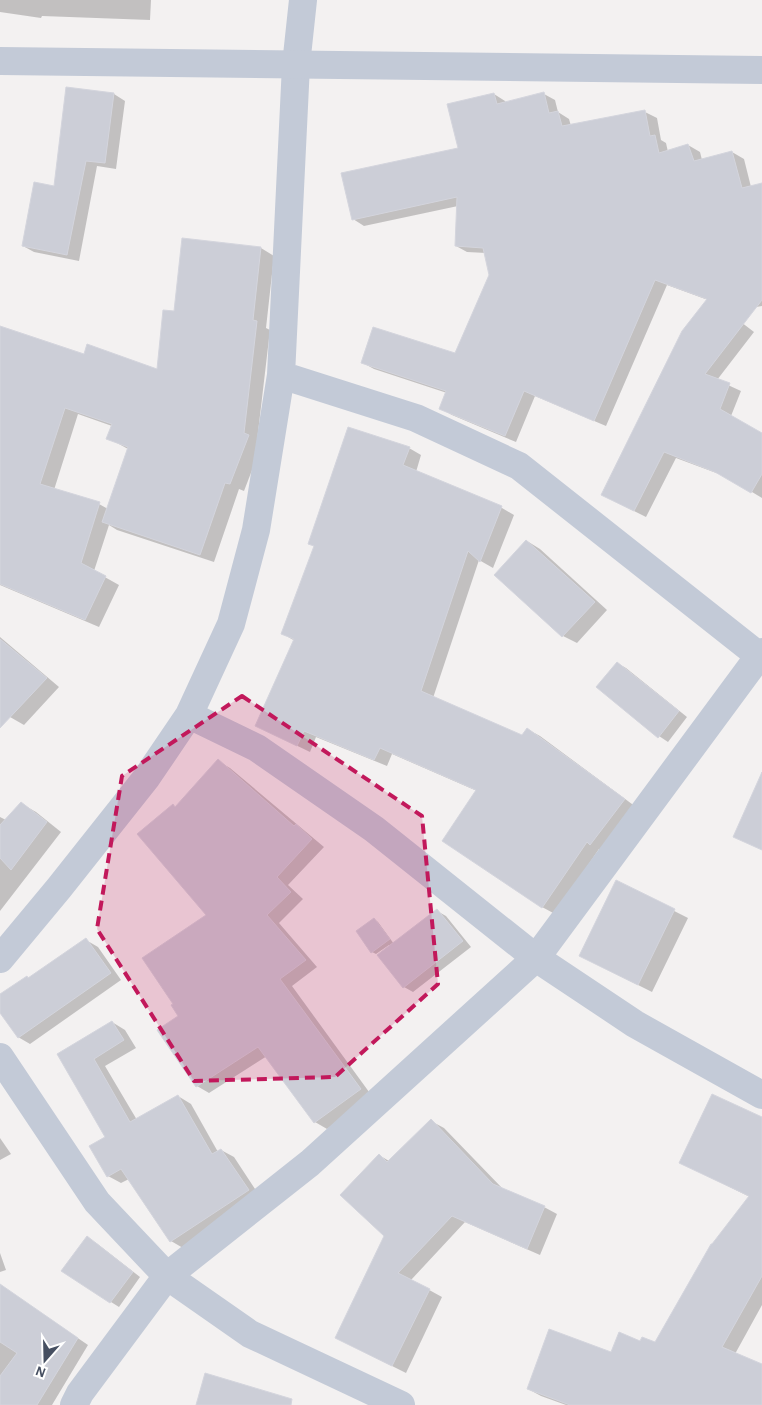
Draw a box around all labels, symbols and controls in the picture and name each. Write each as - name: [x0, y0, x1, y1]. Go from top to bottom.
- north arrow: [20, 1335, 70, 1385]
- text: N: [34, 1363, 48, 1380]

